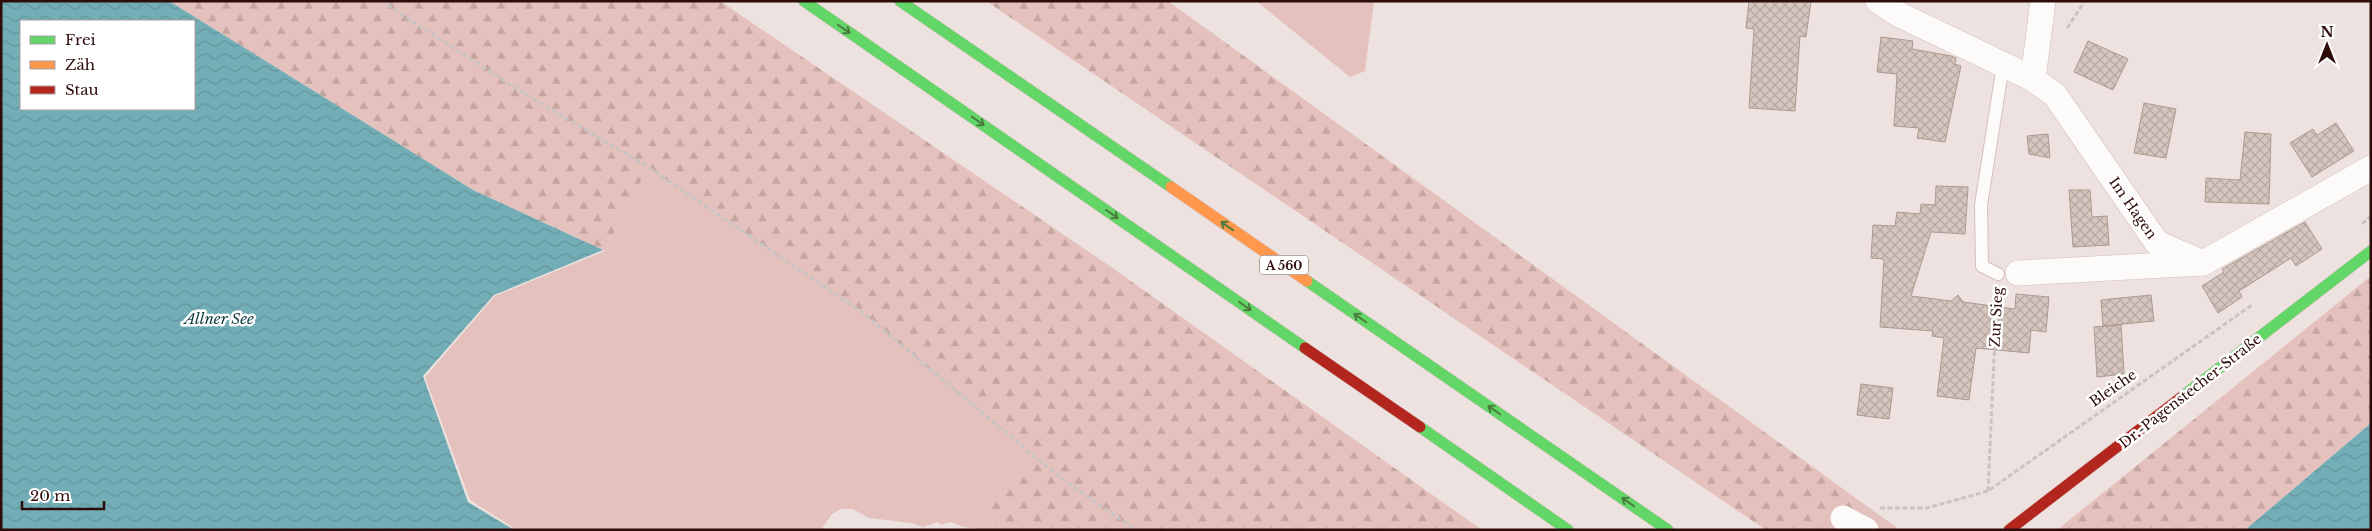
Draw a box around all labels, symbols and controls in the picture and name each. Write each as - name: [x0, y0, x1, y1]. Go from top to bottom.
- legend: [20, 20, 195, 110]
- north arrow: [2302, 20, 2352, 70]
- text: N: [2320, 23, 2334, 41]
- one-way arrow: [837, 24, 851, 34]
- text: Frei: [65, 30, 96, 49]
- text: Zäh: [65, 55, 95, 74]
- text: Stau: [65, 80, 99, 99]
- one-way arrow: [971, 116, 985, 126]
- street label: Im Hagen: [2105, 174, 2161, 243]
- one-way arrow: [1105, 209, 1119, 219]
- one-way arrow: [1220, 221, 1234, 231]
- road number: A 560: [1260, 256, 1308, 274]
- street label: Zur Sieg: [1985, 286, 2007, 348]
- one-way arrow: [1238, 301, 1252, 311]
- water label: Allner See: [182, 309, 254, 328]
- one-way arrow: [1354, 313, 1368, 323]
- street label: Dr.-Pagenstecher-Straße: [2115, 330, 2265, 452]
- street label: Bleiche: [2086, 365, 2140, 411]
- one-way arrow: [1487, 405, 1501, 415]
- scale bar: [22, 478, 105, 510]
- text: 20 m: [30, 486, 70, 505]
- one-way arrow: [1621, 497, 1635, 507]

